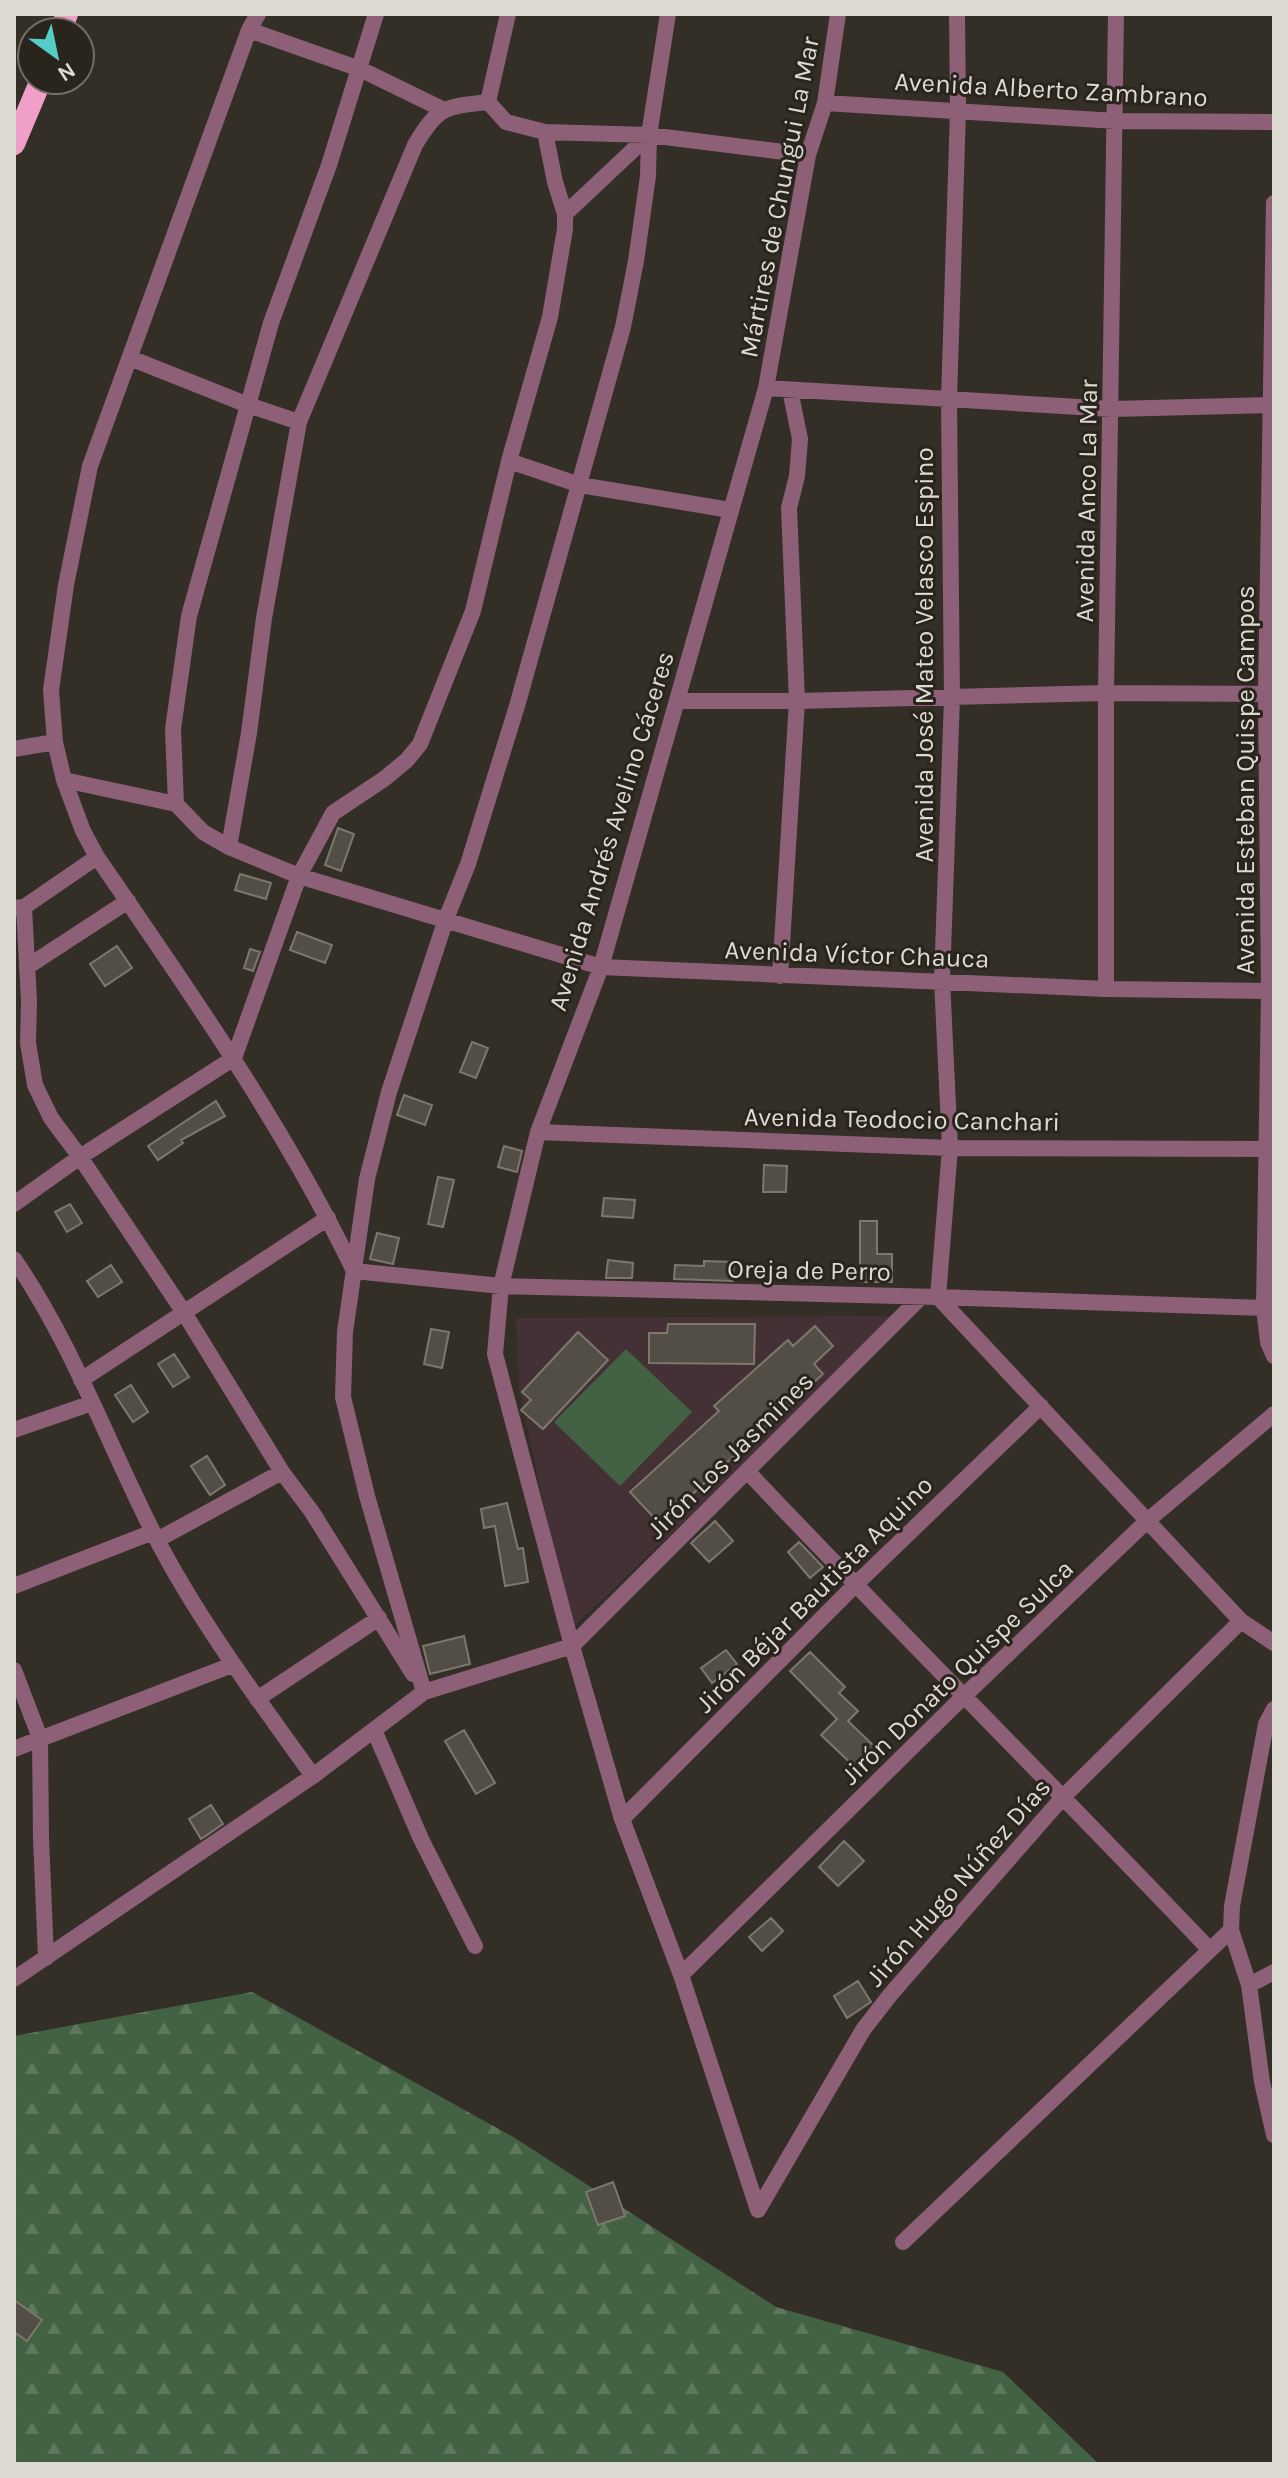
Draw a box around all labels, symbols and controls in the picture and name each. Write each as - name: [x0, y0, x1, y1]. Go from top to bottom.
- north arrow: [16, 16, 96, 96]
- street label: Mártires de Chungui La Mar: [733, 33, 826, 360]
- text: N: [53, 57, 80, 87]
- street label: Avenida Alberto Zambrano: [894, 66, 1208, 113]
- street label: Avenida Anco La Mar: [1069, 379, 1104, 623]
- street label: Avenida José Mateo Velasco Espino: [909, 447, 940, 863]
- street label: Avenida Esteban Quispe Campos: [1230, 585, 1261, 975]
- street label: Avenida Andrés Avelino Cáceres: [542, 648, 681, 1015]
- street label: Avenida Víctor Chauca: [724, 934, 990, 975]
- street label: Avenida Teodocio Canchari: [744, 1101, 1060, 1138]
- street label: Oreja de Perro: [727, 1254, 891, 1287]
- street label: Jirón Los Jasmines: [640, 1365, 820, 1545]
- street label: Jirón Béjar Bautista Aquino: [689, 1469, 939, 1719]
- street label: Jirón Donato Quispe Sulca: [835, 1553, 1080, 1791]
- street label: Jirón Hugo Núñez Días: [859, 1772, 1057, 1993]

